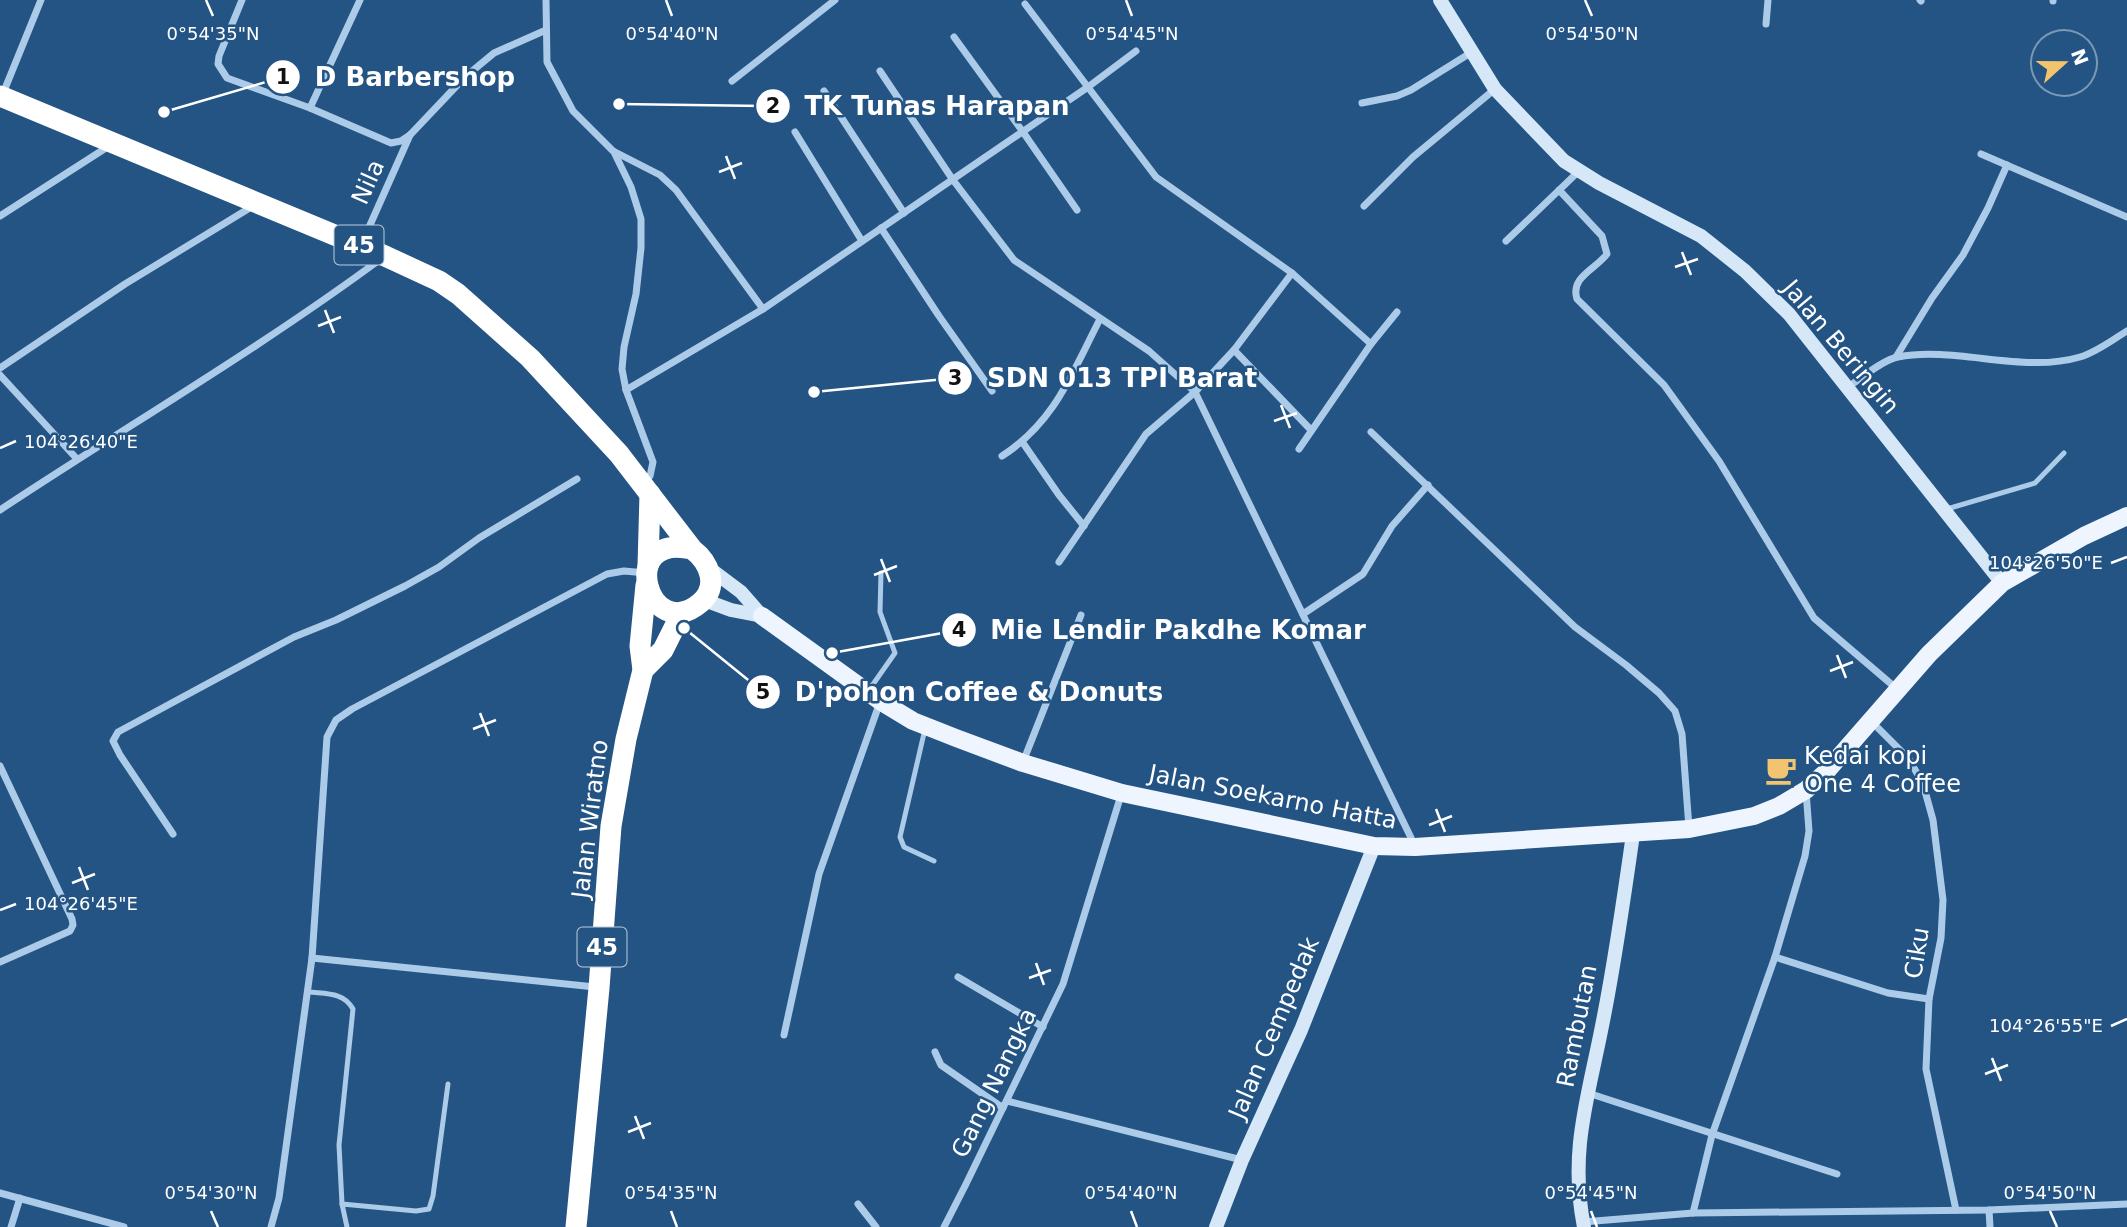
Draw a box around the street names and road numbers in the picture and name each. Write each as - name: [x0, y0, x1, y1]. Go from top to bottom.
- street label: Nila: [346, 155, 390, 209]
- road number: 45: [334, 226, 384, 264]
- street label: Jalan Beringin: [1776, 273, 1905, 420]
- street label: Jalan Wiratno: [566, 738, 614, 902]
- street label: Jalan Soekarno Hatta: [1145, 759, 1399, 835]
- street label: Ciku: [1899, 925, 1935, 981]
- road number: 45: [578, 928, 626, 966]
- street label: Jalan Cempedak: [1222, 933, 1325, 1125]
- street label: Rambutan: [1551, 962, 1603, 1090]
- street label: Gang Nangka: [946, 1004, 1042, 1162]

